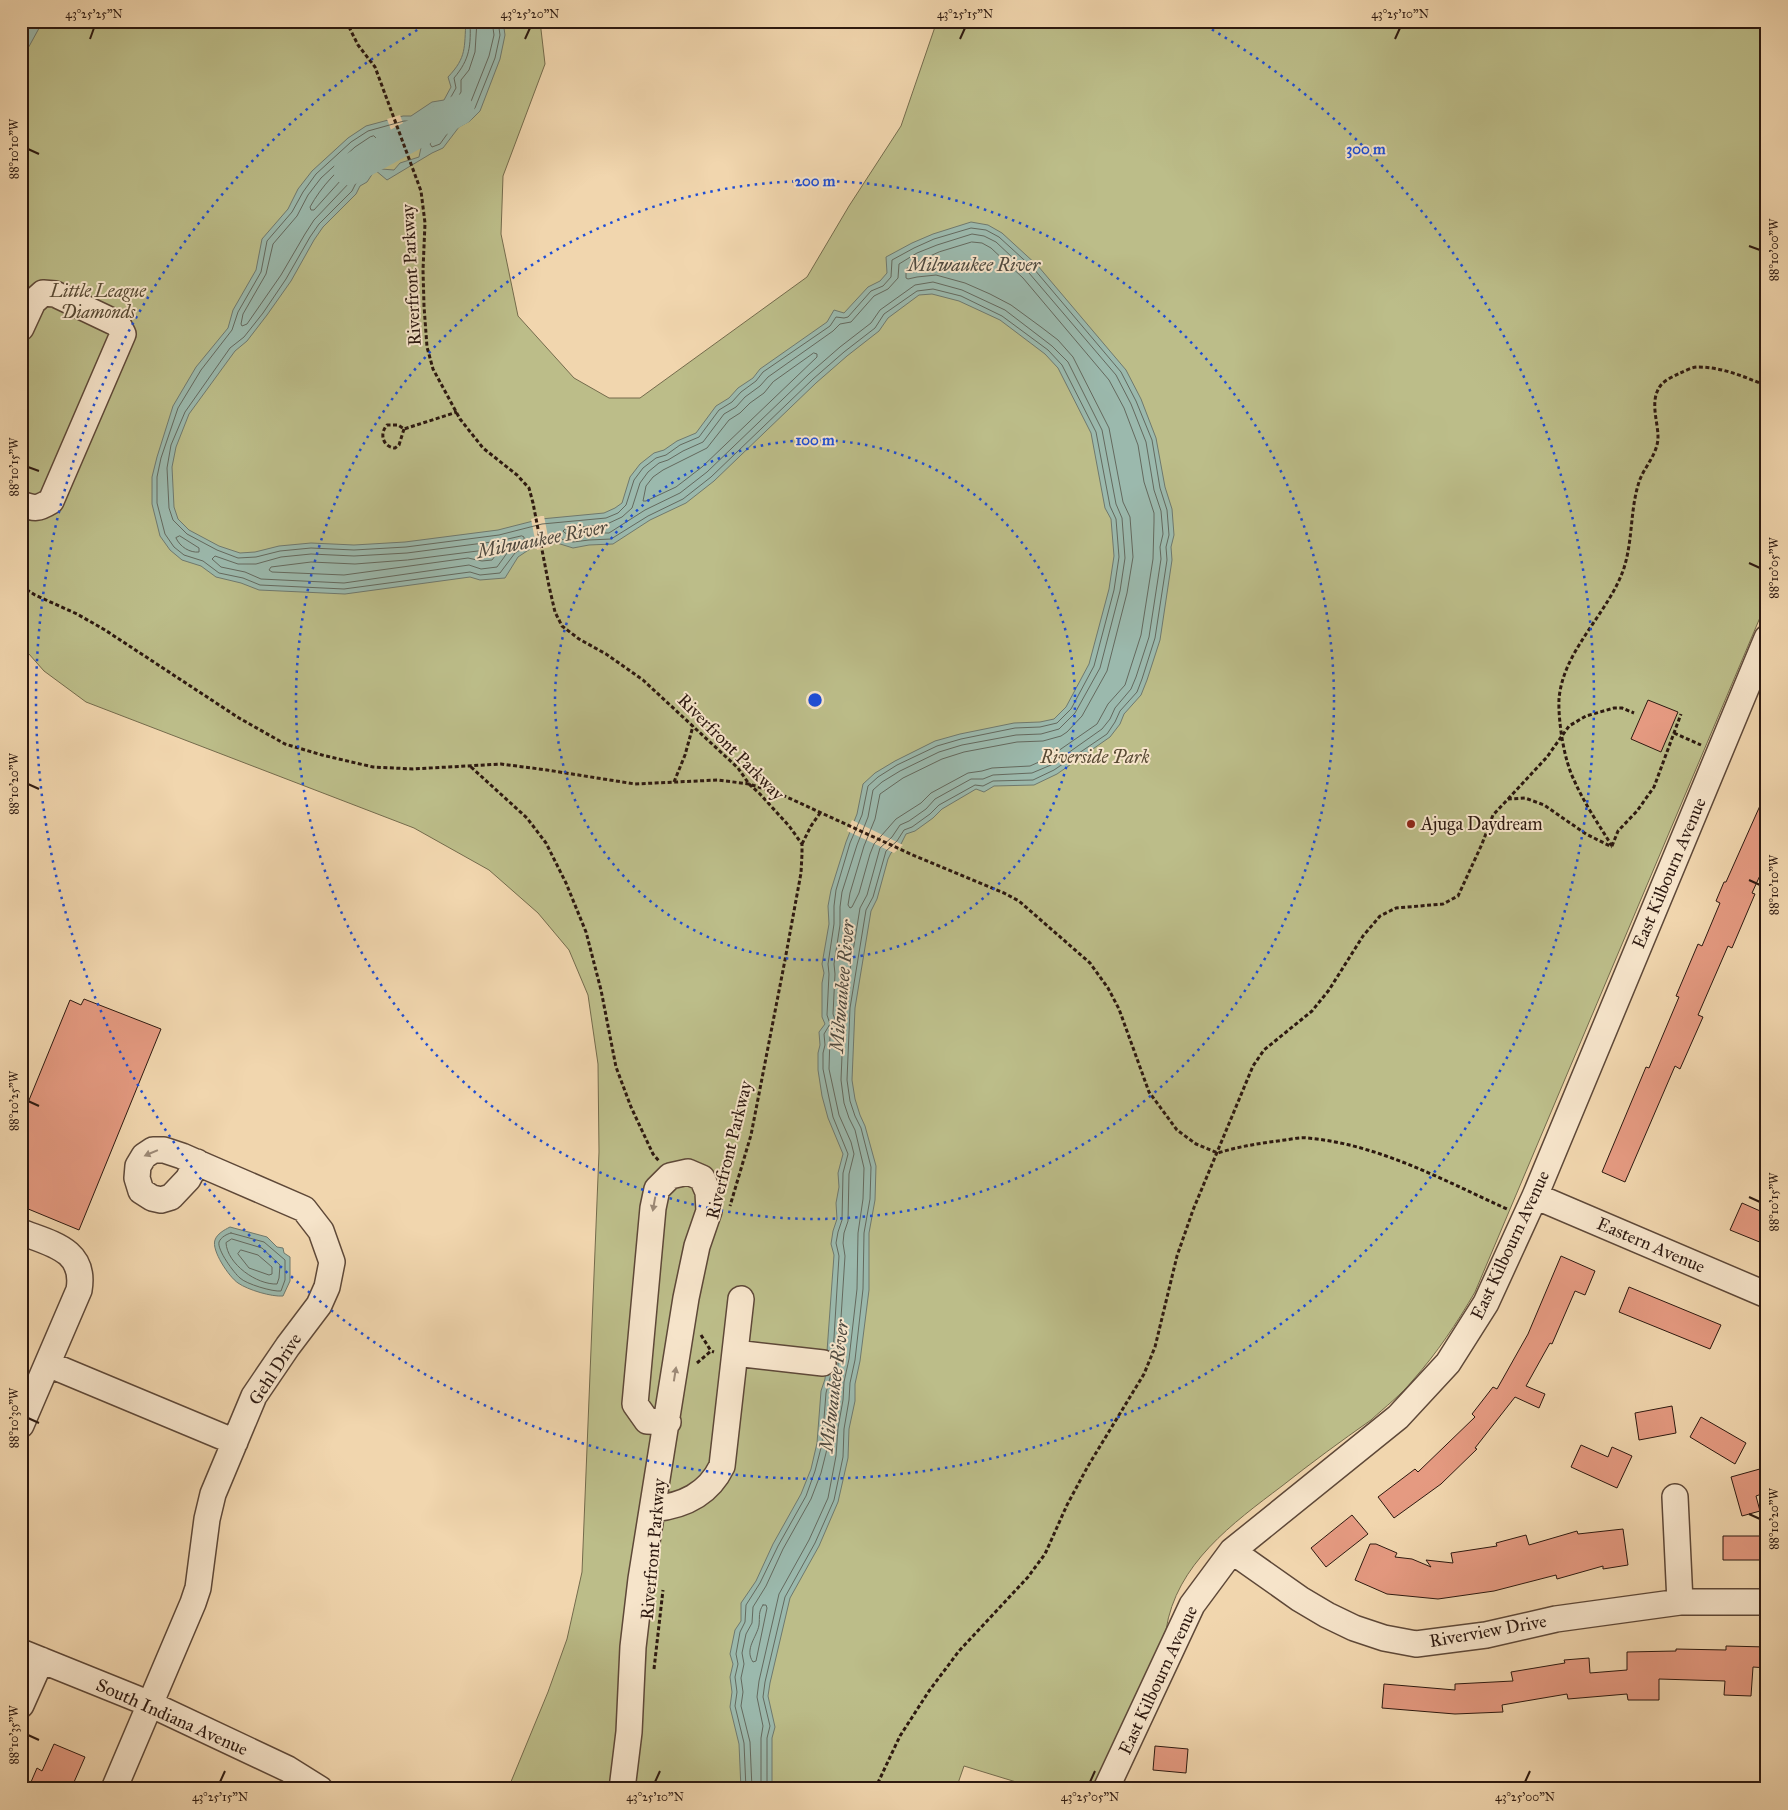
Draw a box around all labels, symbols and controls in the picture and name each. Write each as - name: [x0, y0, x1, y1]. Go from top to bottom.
- text: 43°25'25"N: [65, 7, 123, 21]
- text: 43°25'20"N: [501, 7, 559, 21]
- text: 43°25'15"N: [937, 7, 993, 21]
- text: 43°25'10"N: [1371, 7, 1429, 21]
- text: 88°10'10"W: [7, 118, 21, 179]
- text: 300 m: [1346, 140, 1386, 159]
- text: 200 m: [795, 172, 836, 190]
- street label: Riverfront Parkway: [396, 203, 426, 346]
- text: 88°10'00"W: [1767, 218, 1781, 281]
- water label: Milwaukee River: [906, 253, 1041, 276]
- park label: Little League Diamonds: [49, 280, 147, 323]
- text: 100 m: [795, 431, 835, 449]
- text: 88°10'15"W: [7, 437, 21, 496]
- water label: Milwaukee River: [473, 515, 610, 563]
- text: 88°10'05"W: [1767, 537, 1781, 599]
- street label: Riverfront Parkway: [673, 689, 789, 805]
- centre of rings: [806, 691, 824, 709]
- park label: Riverside Park: [1040, 746, 1149, 768]
- text: 88°10'20"W: [7, 753, 21, 815]
- street label: East Kilbourn Avenue: [1627, 794, 1711, 952]
- place label: Ajuga Daydream: [1420, 813, 1543, 836]
- marker: Ajuga Daydream: [1405, 818, 1417, 830]
- text: 88°10'10"W: [1767, 854, 1781, 915]
- water label: Milwaukee River: [825, 918, 859, 1055]
- text: 88°10'25"W: [7, 1070, 21, 1131]
- street label: Riverfront Parkway: [701, 1078, 757, 1222]
- one-way arrow: [144, 1150, 158, 1158]
- street label: East Kilbourn Avenue: [1466, 1167, 1554, 1323]
- text: 88°10'15"W: [1767, 1172, 1781, 1231]
- one-way arrow: [650, 1196, 658, 1212]
- street label: Eastern Avenue: [1594, 1212, 1708, 1278]
- water label: Milwaukee River: [814, 1318, 854, 1455]
- street label: Gehl Drive: [244, 1329, 306, 1409]
- one-way arrow: [672, 1366, 680, 1382]
- text: 88°10'30"W: [7, 1387, 21, 1448]
- street label: Riverfront Parkway: [636, 1477, 670, 1621]
- text: 88°10'20"W: [1767, 1488, 1781, 1550]
- street label: East Kilbourn Avenue: [1114, 1602, 1202, 1758]
- street label: Riverview Drive: [1428, 1610, 1548, 1652]
- street label: South Indiana Avenue: [93, 1674, 251, 1760]
- text: 88°10'35"W: [7, 1705, 21, 1765]
- text: 43°25'15"N: [192, 1790, 248, 1804]
- text: 43°25'10"N: [626, 1790, 684, 1804]
- text: 43°25'05"N: [1061, 1790, 1119, 1804]
- text: 43°25'00"N: [1495, 1790, 1555, 1804]

